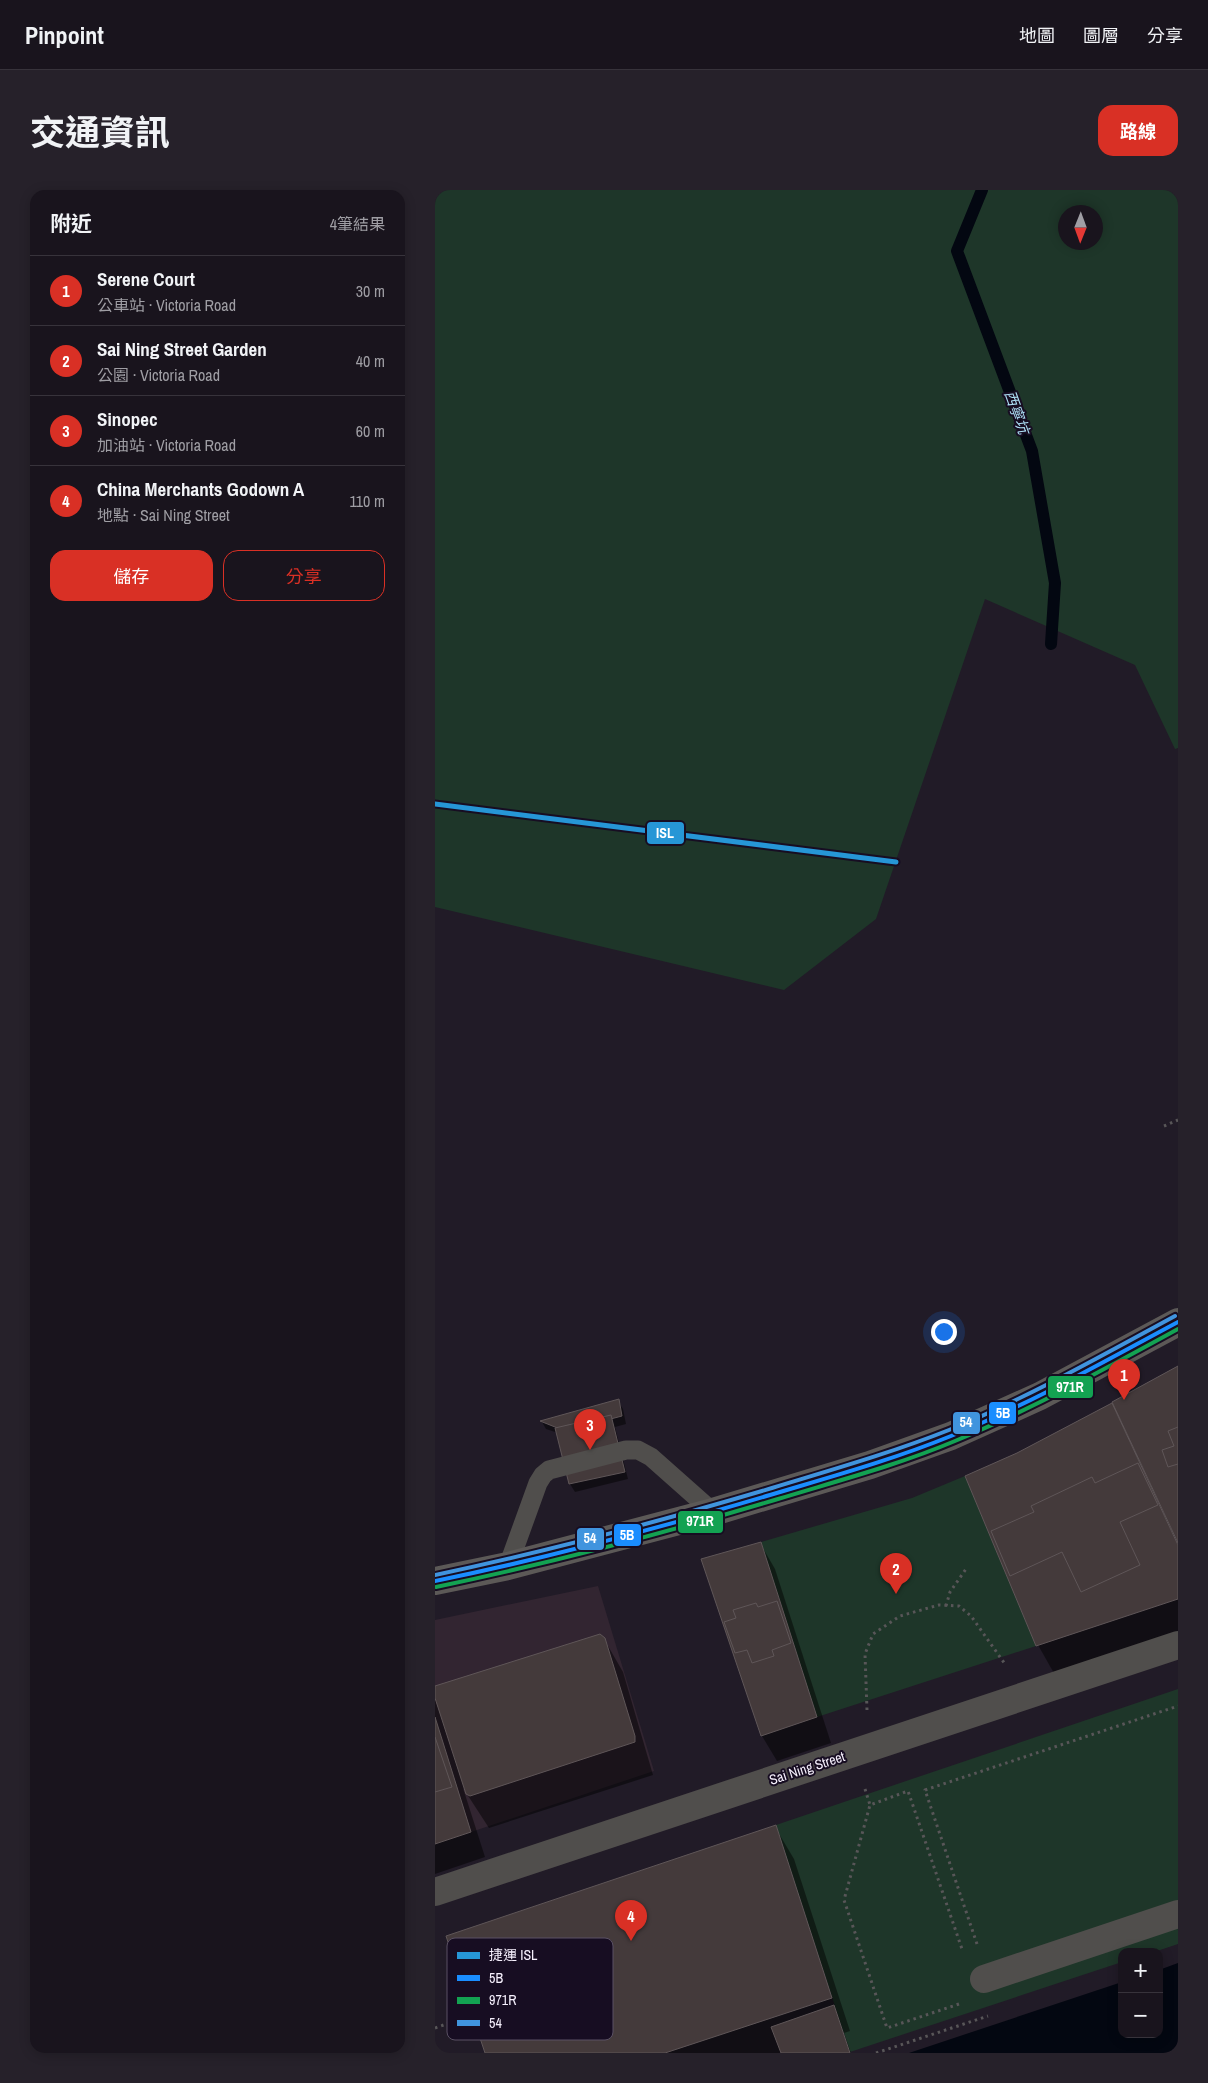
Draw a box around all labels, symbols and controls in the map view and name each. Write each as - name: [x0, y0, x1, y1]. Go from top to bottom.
- text: Pinpoint: [25, 19, 104, 51]
- text: 地圖: [1019, 23, 1055, 48]
- text: 圖層: [1083, 23, 1119, 48]
- text: 分享: [1147, 23, 1183, 48]
- button: 路線: [1098, 105, 1178, 156]
- text: 交通資訊: [30, 109, 170, 156]
- north arrow: [1058, 205, 1103, 250]
- text: 附近: [50, 209, 92, 238]
- text: 4筆結果: [330, 213, 385, 235]
- text: Serene Court: [97, 266, 195, 292]
- text: 1: [62, 280, 70, 302]
- text: 30 m: [356, 280, 385, 302]
- text: 公車站 · Victoria Road: [97, 294, 236, 316]
- text: Sai Ning Street Garden: [97, 336, 267, 362]
- text: 2: [62, 350, 70, 372]
- text: 40 m: [356, 350, 385, 372]
- text: 公園 · Victoria Road: [97, 364, 220, 386]
- water label: 西寧坑: [999, 387, 1035, 439]
- text: Sinopec: [97, 406, 158, 432]
- text: 3: [62, 420, 70, 442]
- text: 60 m: [356, 420, 385, 442]
- text: 加油站 · Victoria Road: [97, 434, 236, 456]
- text: China Merchants Godown A: [97, 476, 304, 502]
- text: 4: [62, 490, 70, 512]
- text: 110 m: [349, 490, 385, 512]
- text: 地點 · Sai Ning Street: [97, 504, 230, 526]
- button: 儲存: [50, 550, 213, 601]
- button: 分享: [223, 550, 385, 601]
- line badge: ISL: [646, 821, 685, 845]
- text: ISL: [656, 824, 674, 842]
- your location: [931, 1319, 957, 1345]
- pin: 1: [1108, 1359, 1140, 1400]
- line badge: 971R: [1047, 1375, 1094, 1399]
- text: 971R: [1056, 1378, 1084, 1396]
- line badge: 5B: [988, 1401, 1017, 1425]
- text: 5B: [996, 1404, 1010, 1422]
- pin: 3: [574, 1409, 606, 1450]
- line badge: 54: [952, 1411, 981, 1435]
- text: 54: [960, 1413, 973, 1431]
- line badge: 971R: [677, 1510, 724, 1534]
- text: 971R: [686, 1512, 714, 1530]
- line badge: 5B: [613, 1523, 642, 1547]
- text: 5B: [620, 1526, 634, 1544]
- line badge: 54: [576, 1527, 605, 1551]
- text: 54: [584, 1529, 597, 1547]
- pin: 2: [880, 1553, 912, 1594]
- street label: Sai Ning Street: [767, 1747, 847, 1789]
- pin: 4: [615, 1900, 647, 1941]
- legend: [447, 1938, 613, 2040]
- text: 捷運 ISL: [489, 1946, 538, 1964]
- map controls: [1118, 1948, 1163, 2038]
- button: +: [1118, 1948, 1163, 1993]
- text: 5B: [489, 1969, 503, 1987]
- text: 971R: [489, 1991, 516, 2009]
- button: −: [1118, 1993, 1163, 2038]
- text: 54: [489, 2014, 502, 2032]

